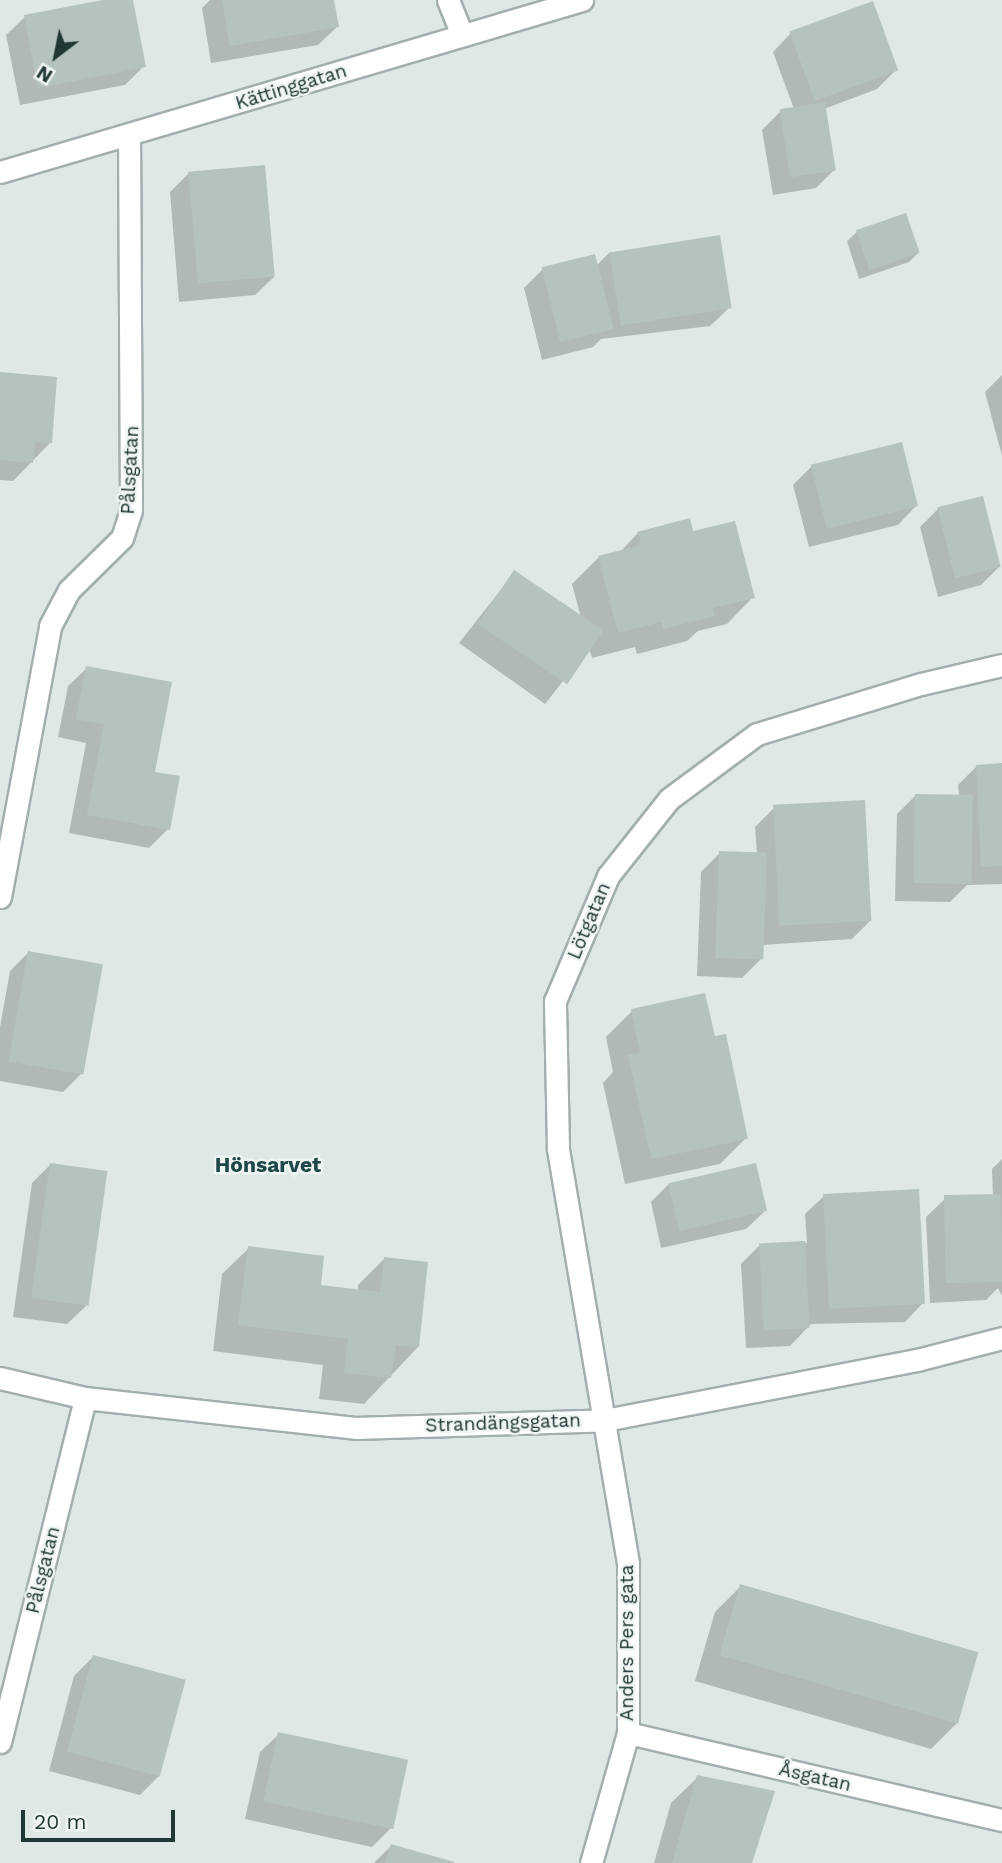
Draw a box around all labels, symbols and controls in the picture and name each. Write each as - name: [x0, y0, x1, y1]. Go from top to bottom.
- north arrow: [21, 21, 91, 91]
- street label: Kättinggatan: [233, 59, 349, 115]
- text: N: [33, 61, 57, 88]
- street label: Pålsgatan: [116, 425, 144, 515]
- street label: Lötgatan: [563, 879, 615, 963]
- district label: Hönsarvet: [215, 1152, 321, 1178]
- street label: Strandängsgatan: [425, 1409, 581, 1437]
- street label: Pålsgatan: [21, 1524, 65, 1616]
- street label: Anders Pers gata: [616, 1565, 638, 1721]
- street label: Åsgatan: [777, 1758, 853, 1796]
- scale bar: [24, 1797, 178, 1841]
- text: 20 m: [34, 1809, 86, 1834]

